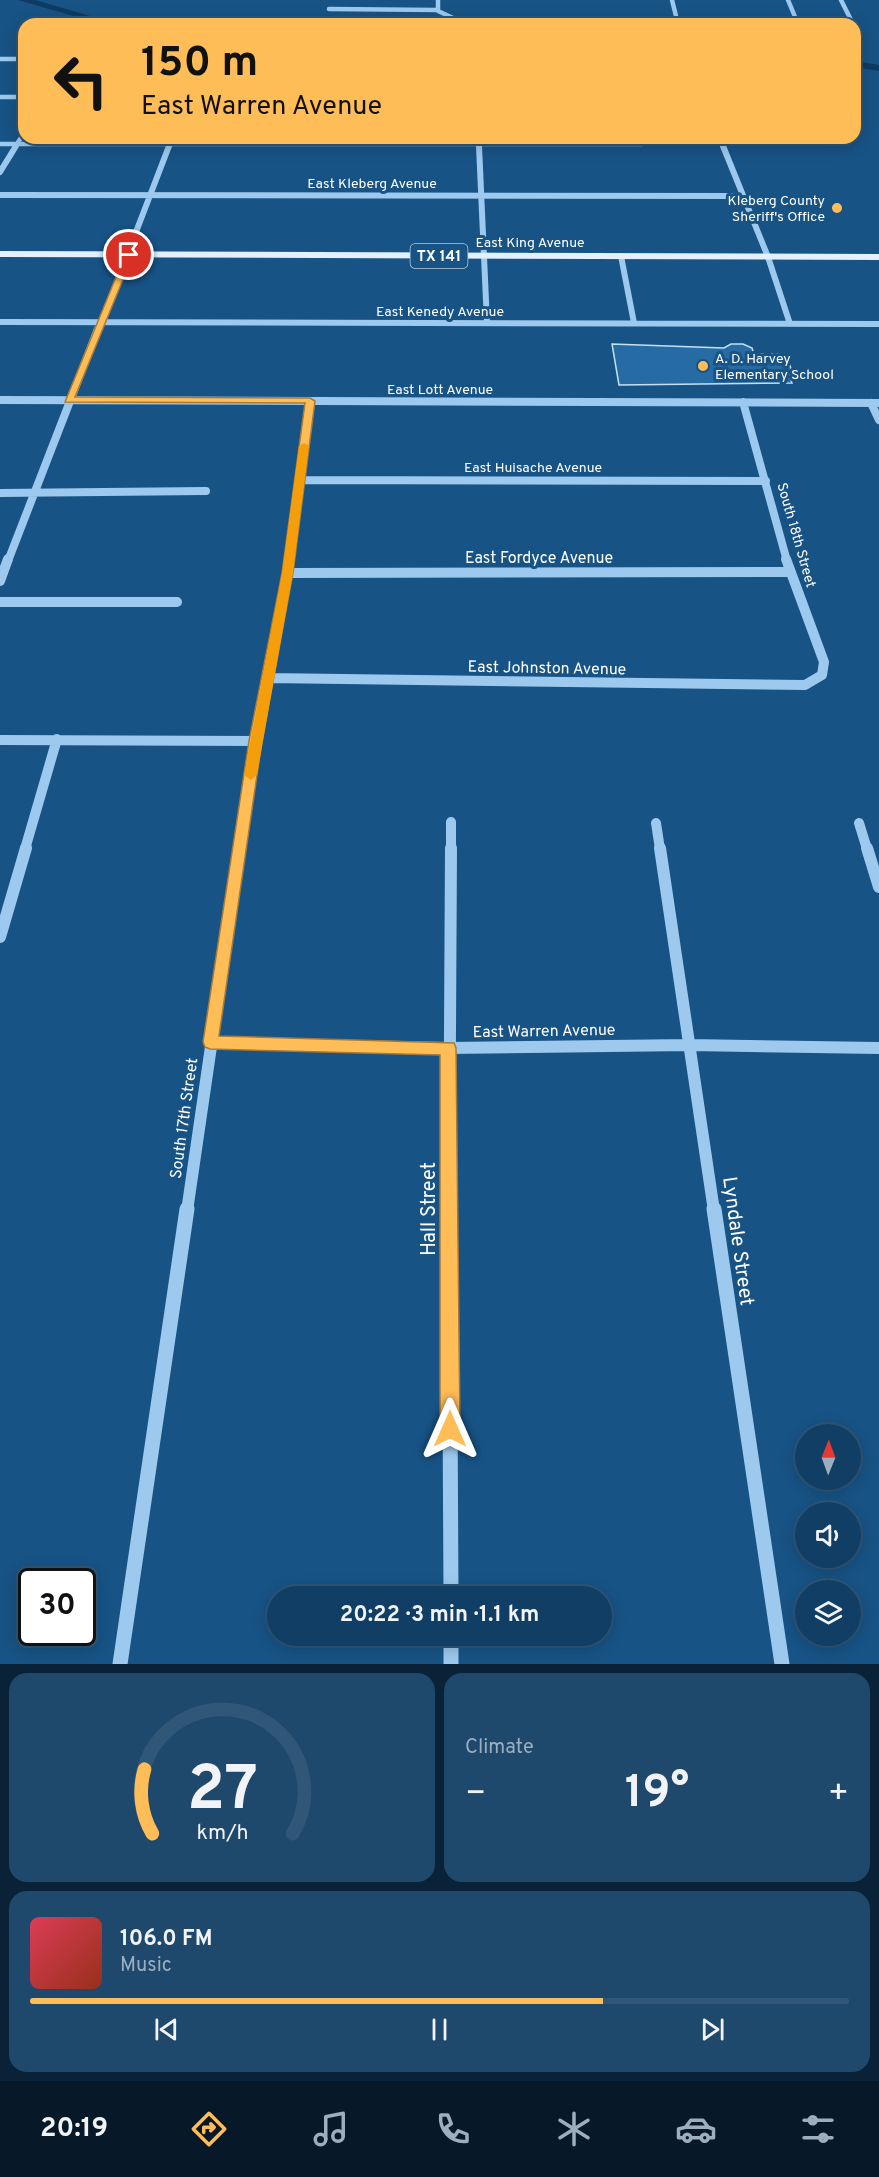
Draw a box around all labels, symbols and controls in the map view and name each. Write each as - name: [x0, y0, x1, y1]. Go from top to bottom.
- text: 150 m: [141, 38, 258, 91]
- icon: left: [42, 42, 120, 120]
- text: East Warren Avenue: [141, 90, 382, 124]
- street label: East Kleberg Avenue: [307, 176, 437, 193]
- place label: Kleberg County Sheriff's Office: [727, 193, 825, 226]
- marker: Kleberg County Sheriff's Office: [830, 201, 844, 215]
- pin: [103, 229, 154, 280]
- street label: East King Avenue: [476, 235, 585, 252]
- icon: arrive: [112, 238, 145, 271]
- road number: TX 141: [410, 244, 468, 268]
- street label: East Kenedy Avenue: [376, 304, 504, 321]
- place label: A. D. Harvey Elementary School: [715, 351, 834, 384]
- marker: A. D. Harvey Elementary School: [696, 359, 710, 373]
- street label: East Lott Avenue: [387, 382, 493, 399]
- street label: East Huisache Avenue: [464, 460, 602, 477]
- street label: South 18th Street: [772, 481, 819, 590]
- street label: East Fordyce Avenue: [465, 549, 613, 569]
- street label: East Johnston Avenue: [467, 658, 626, 680]
- street label: East Warren Avenue: [472, 1021, 616, 1043]
- street label: South 17th Street: [167, 1056, 203, 1180]
- street label: Hall Street: [417, 1162, 443, 1256]
- street label: Lyndale Street: [715, 1175, 759, 1308]
- position arrow: [418, 1397, 482, 1461]
- north arrow: [795, 1424, 861, 1490]
- map controls: [795, 1424, 861, 1646]
- button: sound: [795, 1502, 861, 1568]
- speed limit sign: 30: [18, 1568, 96, 1646]
- button: layers: [795, 1580, 861, 1646]
- text: 20:22 · 3 min · 1.1 km: [340, 1602, 539, 1629]
- text: Climate: [465, 1735, 534, 1761]
- text: 27: [186, 1753, 258, 1832]
- text: 19°: [625, 1766, 689, 1823]
- text: −: [465, 1774, 486, 1816]
- text: +: [828, 1774, 849, 1816]
- text: km/h: [196, 1821, 248, 1848]
- text: 106.0 FM: [120, 1926, 213, 1953]
- text: Music: [120, 1953, 172, 1979]
- icon: previous: [150, 2013, 183, 2046]
- icon: pause: [423, 2013, 456, 2046]
- icon: next: [696, 2013, 729, 2046]
- icon: directions: [188, 2108, 230, 2150]
- icon: music: [310, 2108, 352, 2150]
- icon: phone: [432, 2108, 474, 2150]
- icon: climate: [553, 2108, 595, 2150]
- icon: car: [675, 2108, 717, 2150]
- icon: filters: [797, 2108, 839, 2150]
- text: 20:19: [40, 2112, 108, 2146]

